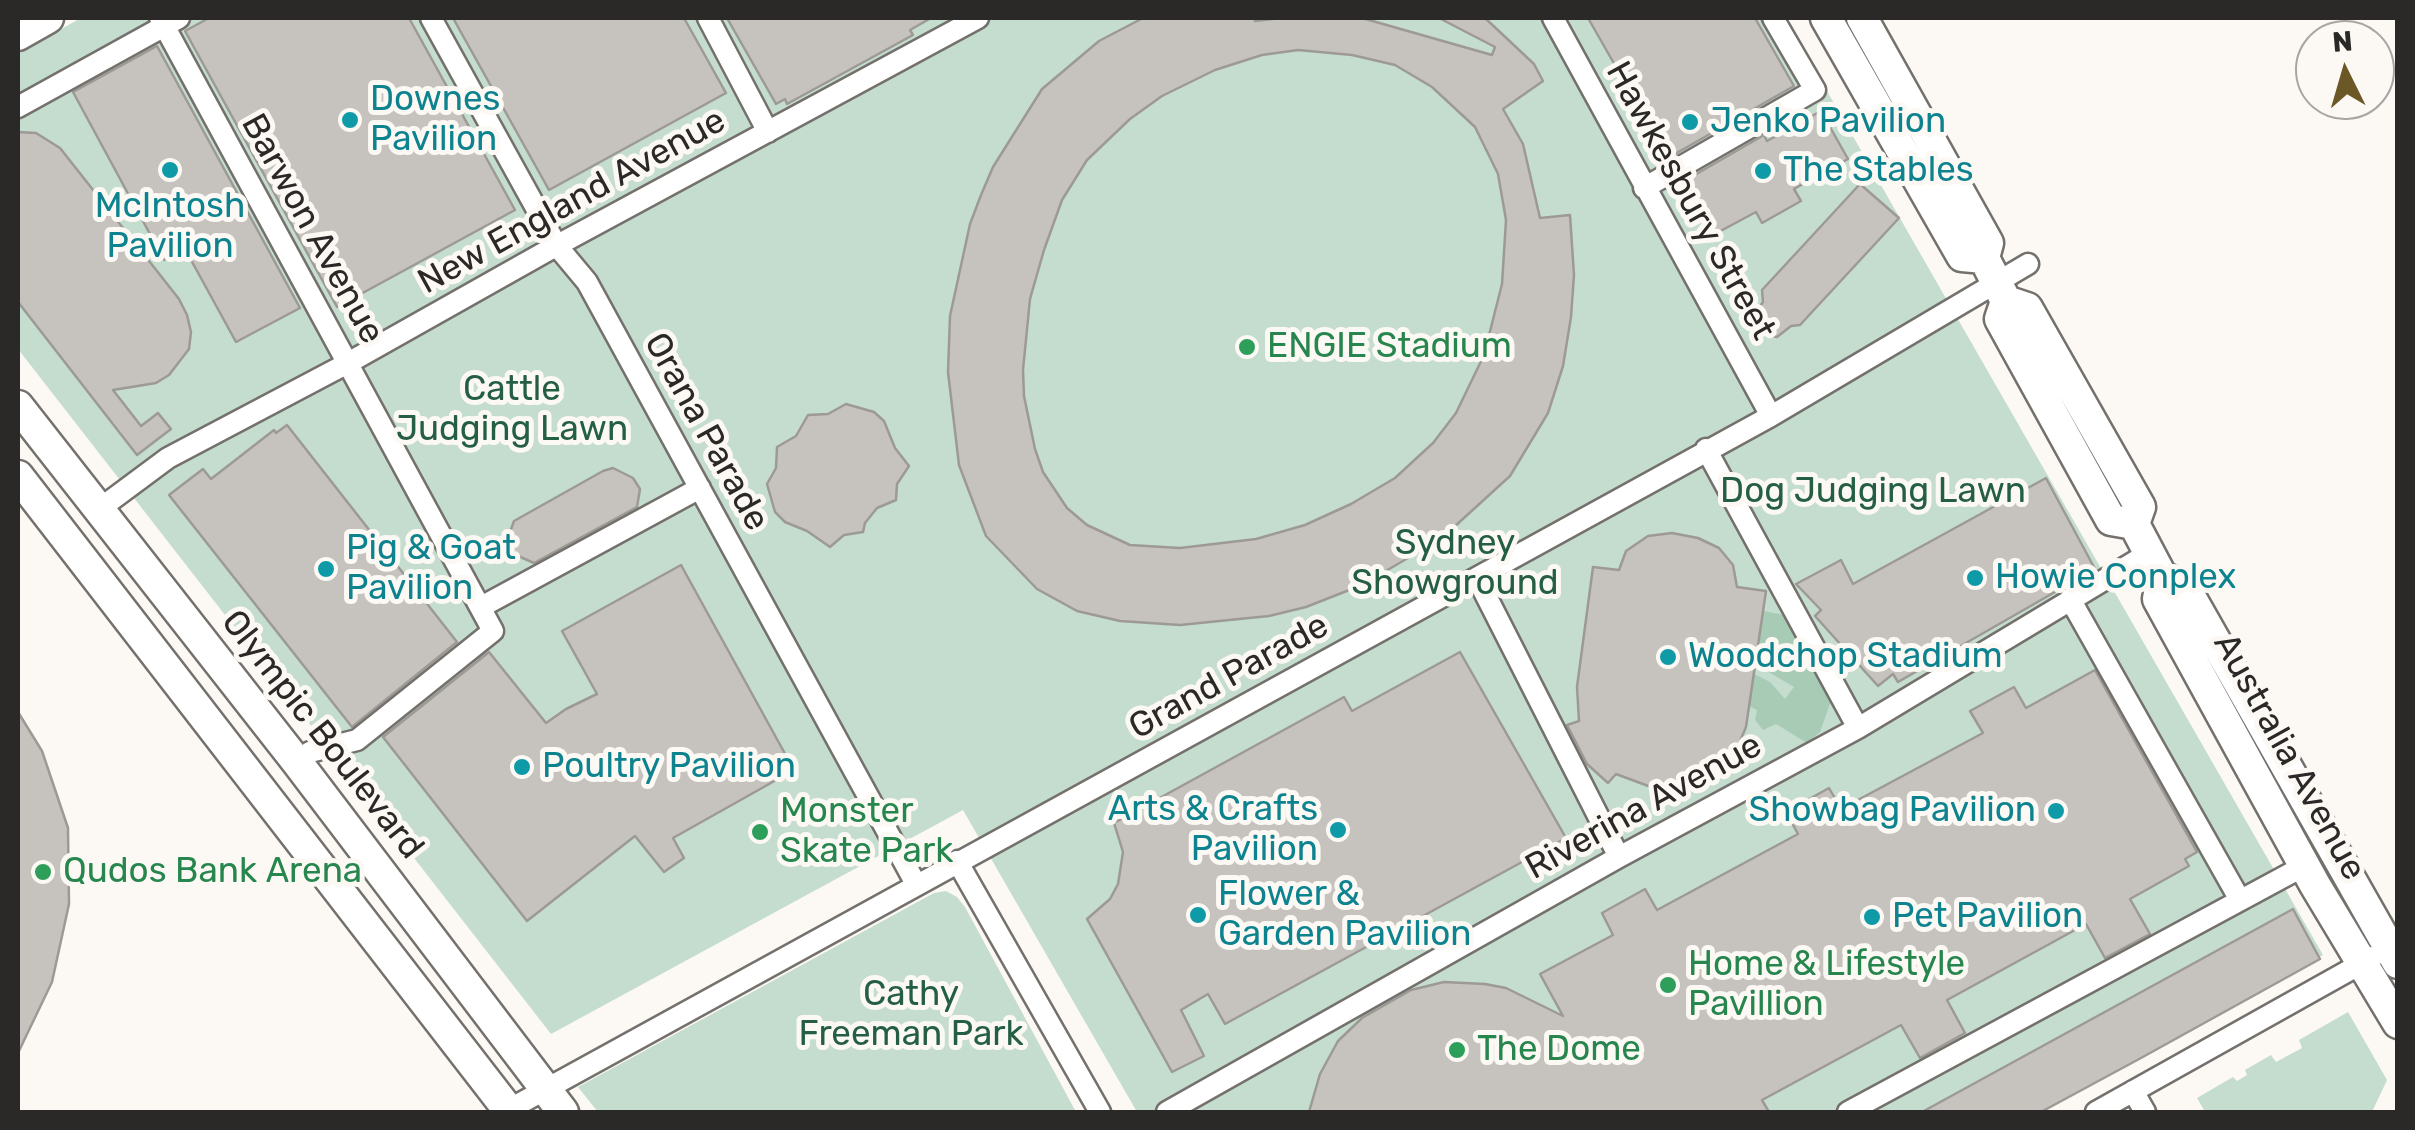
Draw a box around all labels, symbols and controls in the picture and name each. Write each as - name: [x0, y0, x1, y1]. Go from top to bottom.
- north arrow: [2295, 20, 2395, 120]
- text: N: [2331, 24, 2354, 59]
- street label: Hawkesbury Street: [1596, 55, 1784, 347]
- place label: Downes Pavilion: [370, 79, 500, 161]
- street label: New England Avenue: [411, 100, 733, 304]
- place label: Jenko Pavilion: [1710, 101, 1946, 143]
- street label: Barwon Avenue: [232, 107, 392, 351]
- marker: Downes Pavilion: [339, 109, 361, 131]
- marker: Jenko Pavilion: [1679, 111, 1701, 133]
- place label: The Stables: [1783, 150, 1974, 192]
- marker: McIntosh Pavilion: [159, 159, 181, 181]
- marker: The Stables: [1752, 160, 1774, 182]
- place label: McIntosh Pavilion: [95, 186, 245, 268]
- street label: Orana Parade: [634, 326, 778, 538]
- place label: ENGIE Stadium: [1267, 326, 1512, 368]
- marker: ENGIE Stadium: [1236, 336, 1258, 358]
- park label: Cattle Judging Lawn: [396, 369, 628, 451]
- park label: Dog Judging Lawn: [1720, 471, 2026, 513]
- park label: Sydney Showground: [1351, 523, 1559, 605]
- place label: Pig & Goat Pavilion: [346, 528, 516, 610]
- place label: Howie Conplex: [1995, 557, 2236, 599]
- marker: Pig & Goat Pavilion: [315, 558, 337, 580]
- marker: Howie Conplex: [1964, 567, 1986, 589]
- street label: Olympic Boulevard: [212, 602, 432, 868]
- street label: Grand Parade: [1122, 605, 1336, 749]
- street label: Australia Avenue: [2204, 626, 2374, 888]
- place label: Woodchop Stadium: [1688, 636, 2003, 678]
- marker: Woodchop Stadium: [1657, 646, 1679, 668]
- street label: Riverina Avenue: [1519, 725, 1769, 889]
- place label: Poultry Pavilion: [542, 746, 796, 788]
- marker: Poultry Pavilion: [511, 756, 533, 778]
- place label: Arts & Crafts Pavilion: [1108, 789, 1318, 871]
- place label: Showbag Pavilion: [1748, 790, 2036, 832]
- place label: Monster Skate Park: [780, 791, 953, 873]
- marker: Showbag Pavilion: [2045, 800, 2067, 822]
- marker: Arts & Crafts Pavilion: [1327, 819, 1349, 841]
- marker: Monster Skate Park: [749, 821, 771, 843]
- place label: Qudos Bank Arena: [63, 851, 362, 893]
- marker: Qudos Bank Arena: [32, 861, 54, 883]
- place label: Flower & Garden Pavilion: [1218, 874, 1472, 956]
- place label: Pet Pavilion: [1892, 896, 2083, 938]
- marker: Flower & Garden Pavilion: [1187, 904, 1209, 926]
- marker: Pet Pavilion: [1861, 906, 1883, 928]
- place label: Home & Lifestyle Pavillion: [1688, 944, 1965, 1026]
- park label: Cathy Freeman Park: [798, 974, 1024, 1056]
- marker: Home & Lifestyle Pavillion: [1657, 974, 1679, 996]
- place label: The Dome: [1477, 1029, 1641, 1071]
- marker: The Dome: [1446, 1039, 1468, 1061]

